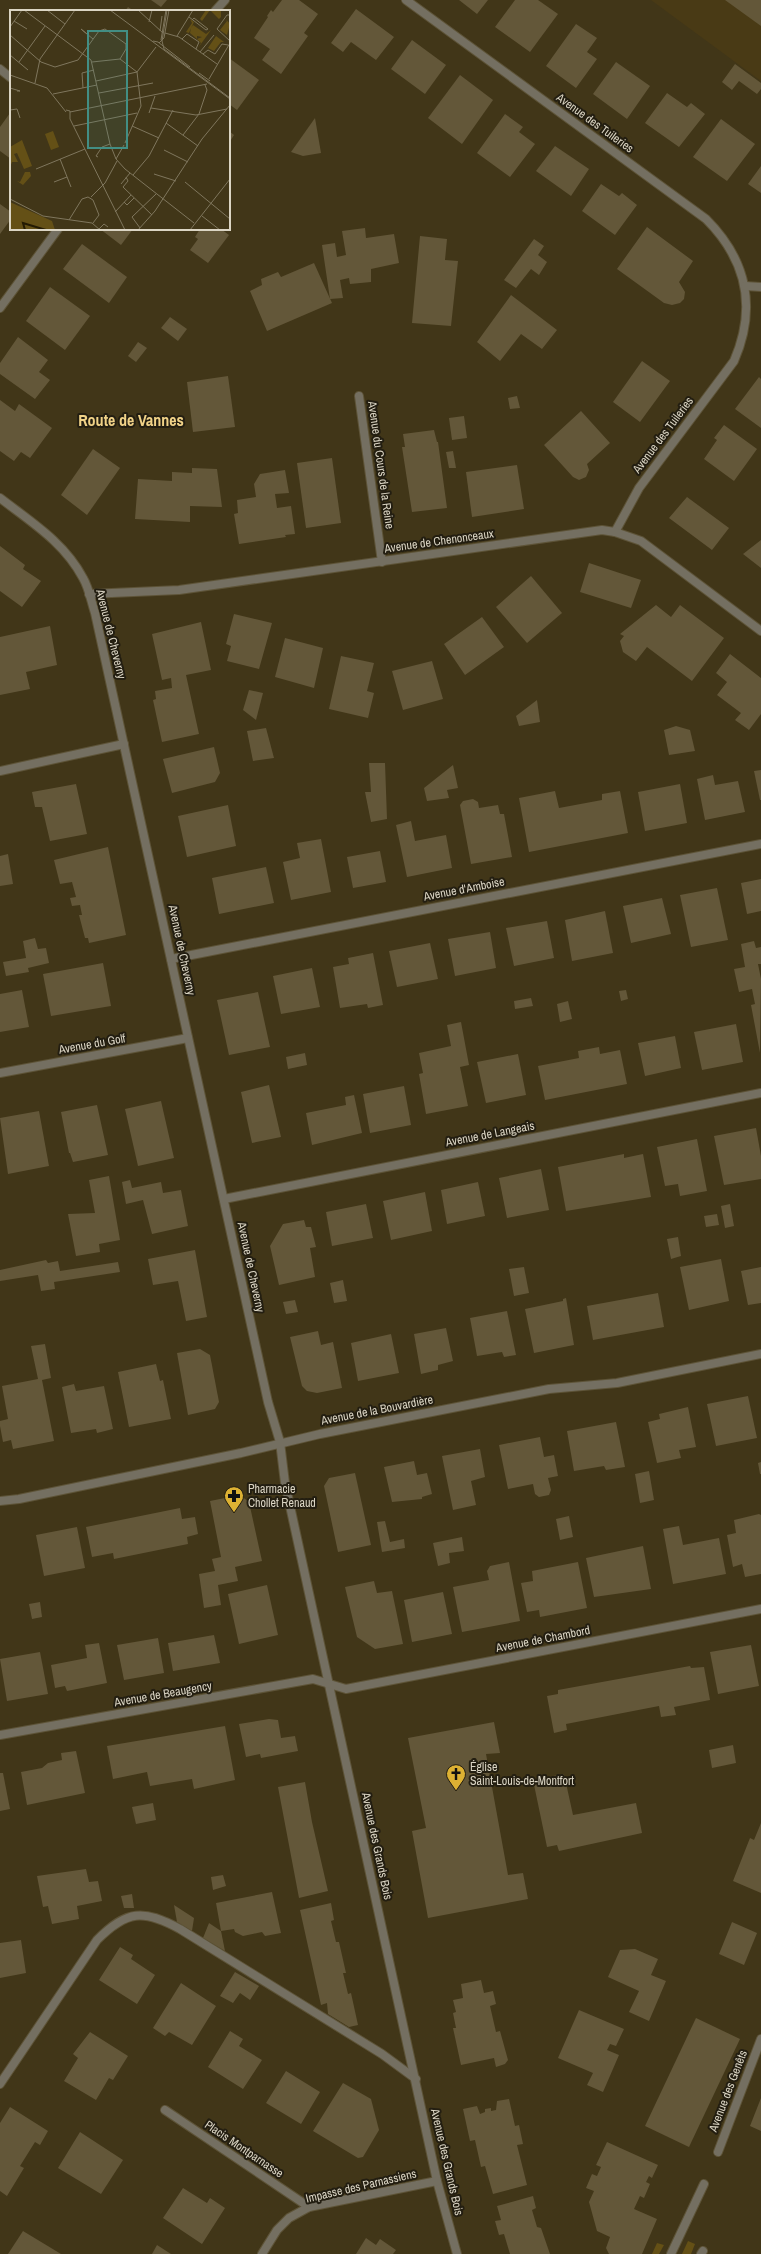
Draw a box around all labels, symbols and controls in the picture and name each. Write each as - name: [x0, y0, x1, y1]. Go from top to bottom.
- inset map: [10, 10, 230, 230]
- street label: Avenue des Tuileries: [552, 89, 637, 156]
- street label: Avenue des Tuileries: [628, 393, 697, 477]
- street label: Avenue du Cours de la Reine: [364, 399, 398, 530]
- district label: Route de Vannes: [78, 409, 184, 431]
- street label: Avenue de Chenonceaux: [382, 525, 495, 557]
- street label: Avenue de Cheverny: [92, 587, 130, 681]
- street label: Avenue d'Amboise: [421, 873, 506, 905]
- street label: Avenue de Cheverny: [164, 902, 199, 997]
- street label: Avenue du Golf: [56, 1030, 127, 1058]
- street label: Avenue de Langeais: [443, 1118, 536, 1151]
- street label: Avenue de Cheverny: [233, 1219, 268, 1314]
- street label: Avenue de la Bouvardière: [319, 1391, 434, 1429]
- place label: Pharmacie Chollet Renaud: [248, 1481, 316, 1511]
- pharmacy icon: Pharmacie Chollet Renaud: [223, 1485, 245, 1513]
- street label: Avenue de Chambord: [494, 1622, 591, 1656]
- street label: Avenue de Beaugency: [112, 1678, 213, 1711]
- place label: Église Saint-Louis-de-Montfort: [470, 1759, 574, 1789]
- church icon: Église Saint-Louis-de-Montfort: [445, 1763, 467, 1791]
- street label: Avenue des Grands Bois: [358, 1790, 396, 1901]
- street label: Avenue des Genêts: [705, 2048, 751, 2135]
- street label: Avenue des Grands Bois: [427, 2106, 467, 2217]
- street label: Placis Montparnasse: [201, 2117, 287, 2181]
- street label: Impasse des Parnassiens: [304, 2165, 418, 2207]

